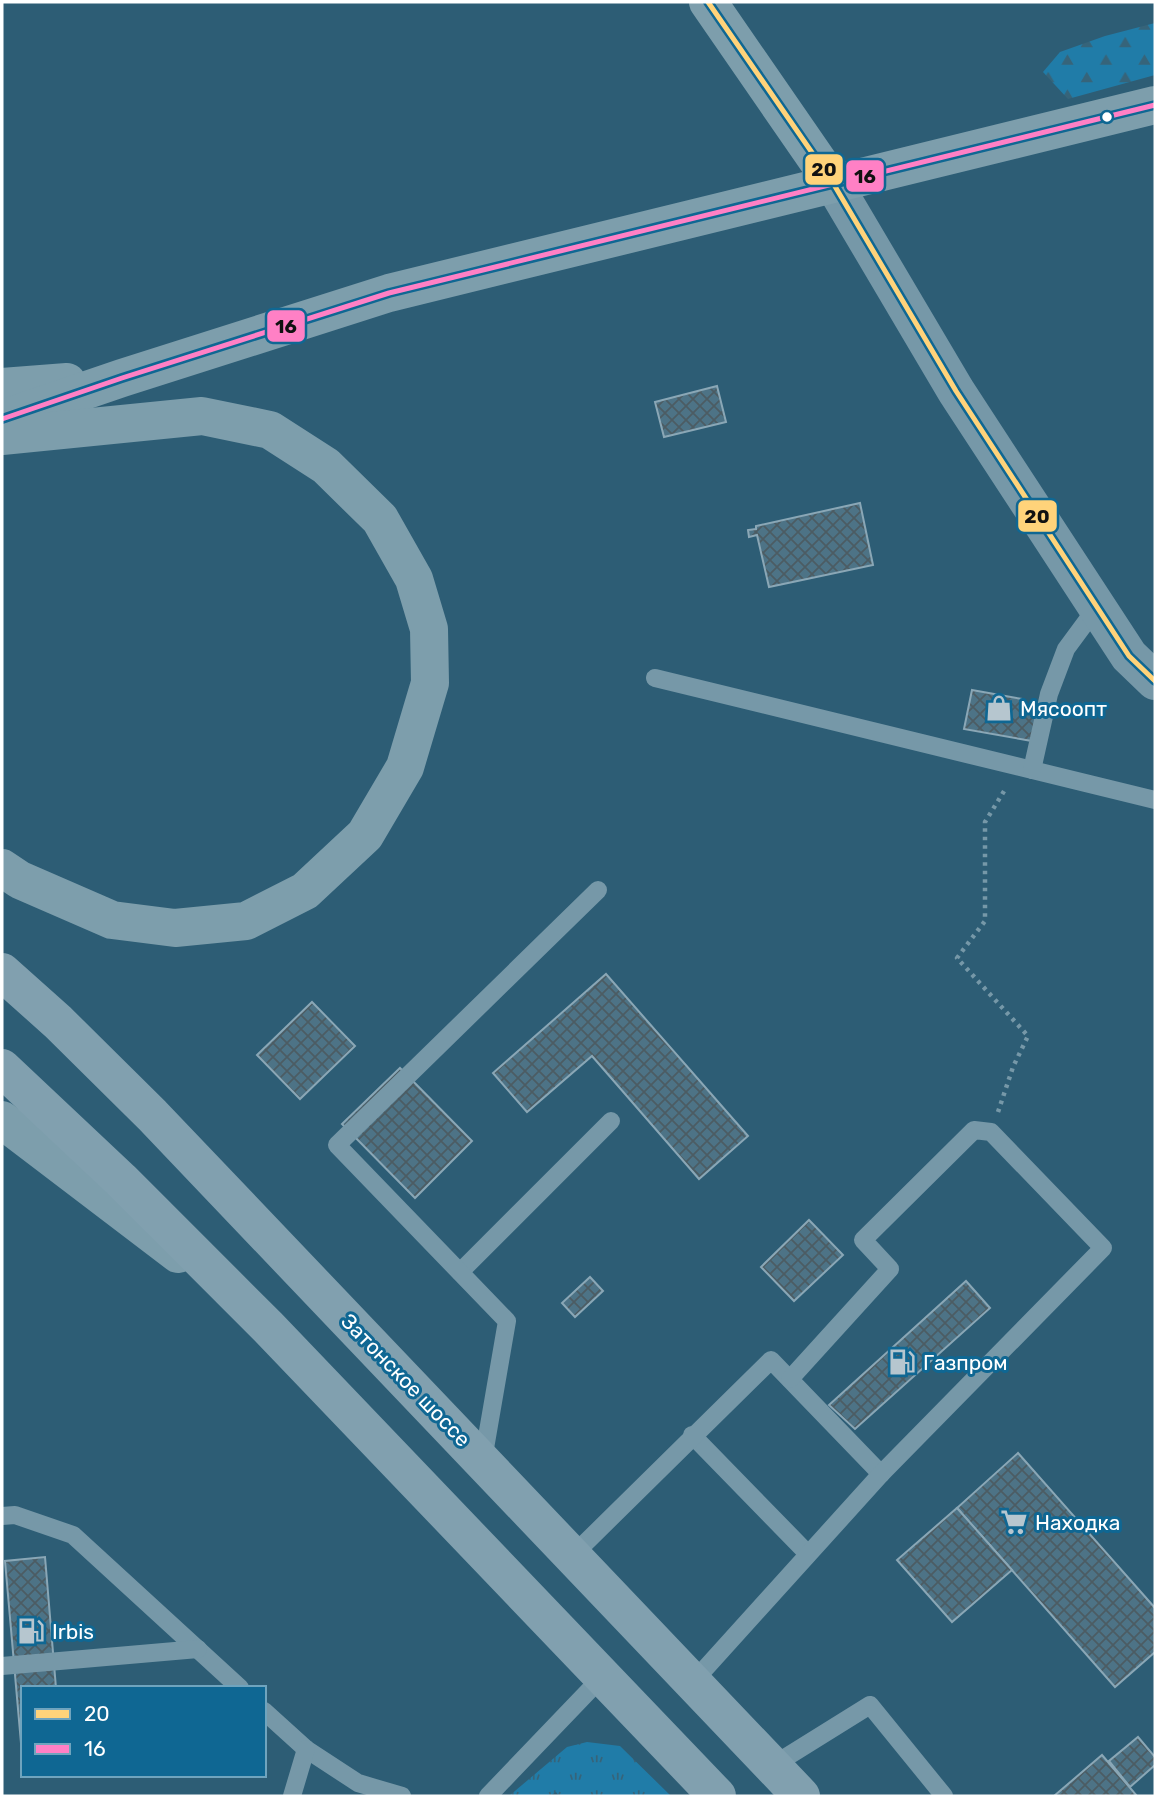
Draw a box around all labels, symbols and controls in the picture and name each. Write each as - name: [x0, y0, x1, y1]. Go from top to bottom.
- unlabelled marker: [1100, 110, 1114, 124]
- line badge: 20: [804, 153, 844, 186]
- text: 20: [811, 158, 837, 181]
- line badge: 16: [845, 159, 885, 193]
- text: 16: [854, 165, 876, 188]
- line badge: 16: [266, 309, 306, 343]
- text: 16: [275, 315, 297, 338]
- line badge: 20: [1017, 499, 1058, 533]
- text: 20: [1024, 505, 1050, 528]
- shop icon: Мясоопт: [984, 693, 1014, 723]
- place label: Мясоопт: [1020, 696, 1107, 721]
- street label: Затонское шоссе: [336, 1308, 476, 1452]
- fuel station icon: Газпром: [887, 1347, 917, 1377]
- place label: Газпром: [923, 1350, 1008, 1375]
- supermarket icon: Находка: [999, 1507, 1029, 1537]
- place label: Находка: [1035, 1510, 1120, 1535]
- fuel station icon: Irbis: [16, 1616, 46, 1646]
- place label: Irbis: [52, 1619, 94, 1644]
- legend: [21, 1686, 266, 1777]
- text: 20: [84, 1701, 110, 1726]
- text: 16: [84, 1736, 106, 1761]

